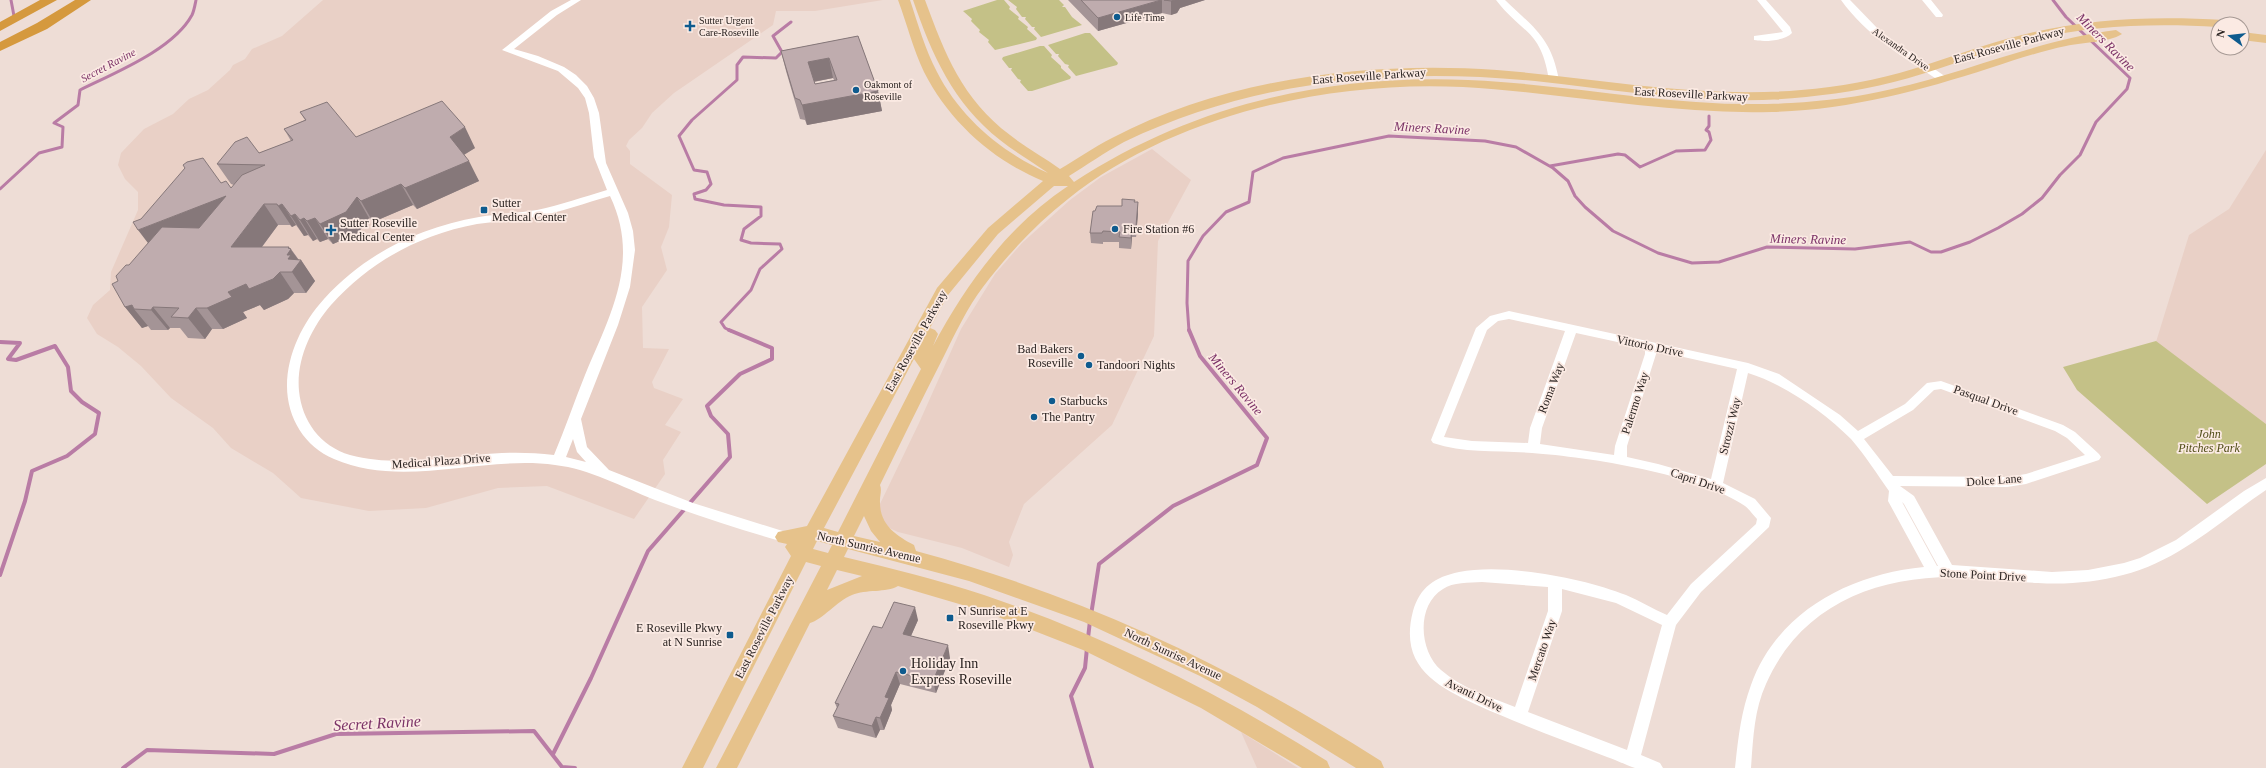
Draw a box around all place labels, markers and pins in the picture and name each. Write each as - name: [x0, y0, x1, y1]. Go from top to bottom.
- marker: Life Time: [1112, 12, 1122, 22]
- place label: Life Time: [1125, 12, 1165, 23]
- place label: Sutter Urgent Care-Roseville: [699, 15, 760, 38]
- marker: Sutter Urgent Care-Roseville: [684, 20, 696, 32]
- place label: Oakmont of Roseville: [864, 79, 913, 102]
- marker: Oakmont of Roseville: [851, 85, 861, 95]
- place label: Sutter Medical Center: [492, 196, 566, 224]
- marker: Sutter Medical Center: [479, 205, 489, 215]
- place label: Sutter Roseville Medical Center: [340, 216, 417, 244]
- place label: Fire Station #6: [1123, 222, 1194, 236]
- marker: Sutter Roseville Medical Center: [325, 224, 337, 236]
- marker: Fire Station #6: [1110, 224, 1120, 234]
- place label: Bad Bakers Roseville: [1017, 342, 1073, 370]
- marker: Bad Bakers Roseville: [1076, 351, 1086, 361]
- place label: Tandoori Nights: [1097, 358, 1175, 372]
- marker: Tandoori Nights: [1084, 360, 1094, 370]
- place label: Starbucks: [1060, 394, 1108, 408]
- marker: Starbucks: [1047, 396, 1057, 406]
- place label: The Pantry: [1042, 410, 1095, 424]
- marker: The Pantry: [1029, 412, 1039, 422]
- place label: N Sunrise at E Roseville Pkwy: [958, 604, 1034, 632]
- marker: N Sunrise at E Roseville Pkwy: [945, 613, 955, 623]
- place label: E Roseville Pkwy at N Sunrise: [636, 621, 722, 649]
- marker: E Roseville Pkwy at N Sunrise: [725, 630, 735, 640]
- place label: Holiday Inn Express Roseville: [911, 656, 1012, 687]
- marker: Holiday Inn Express Roseville: [898, 666, 908, 676]

